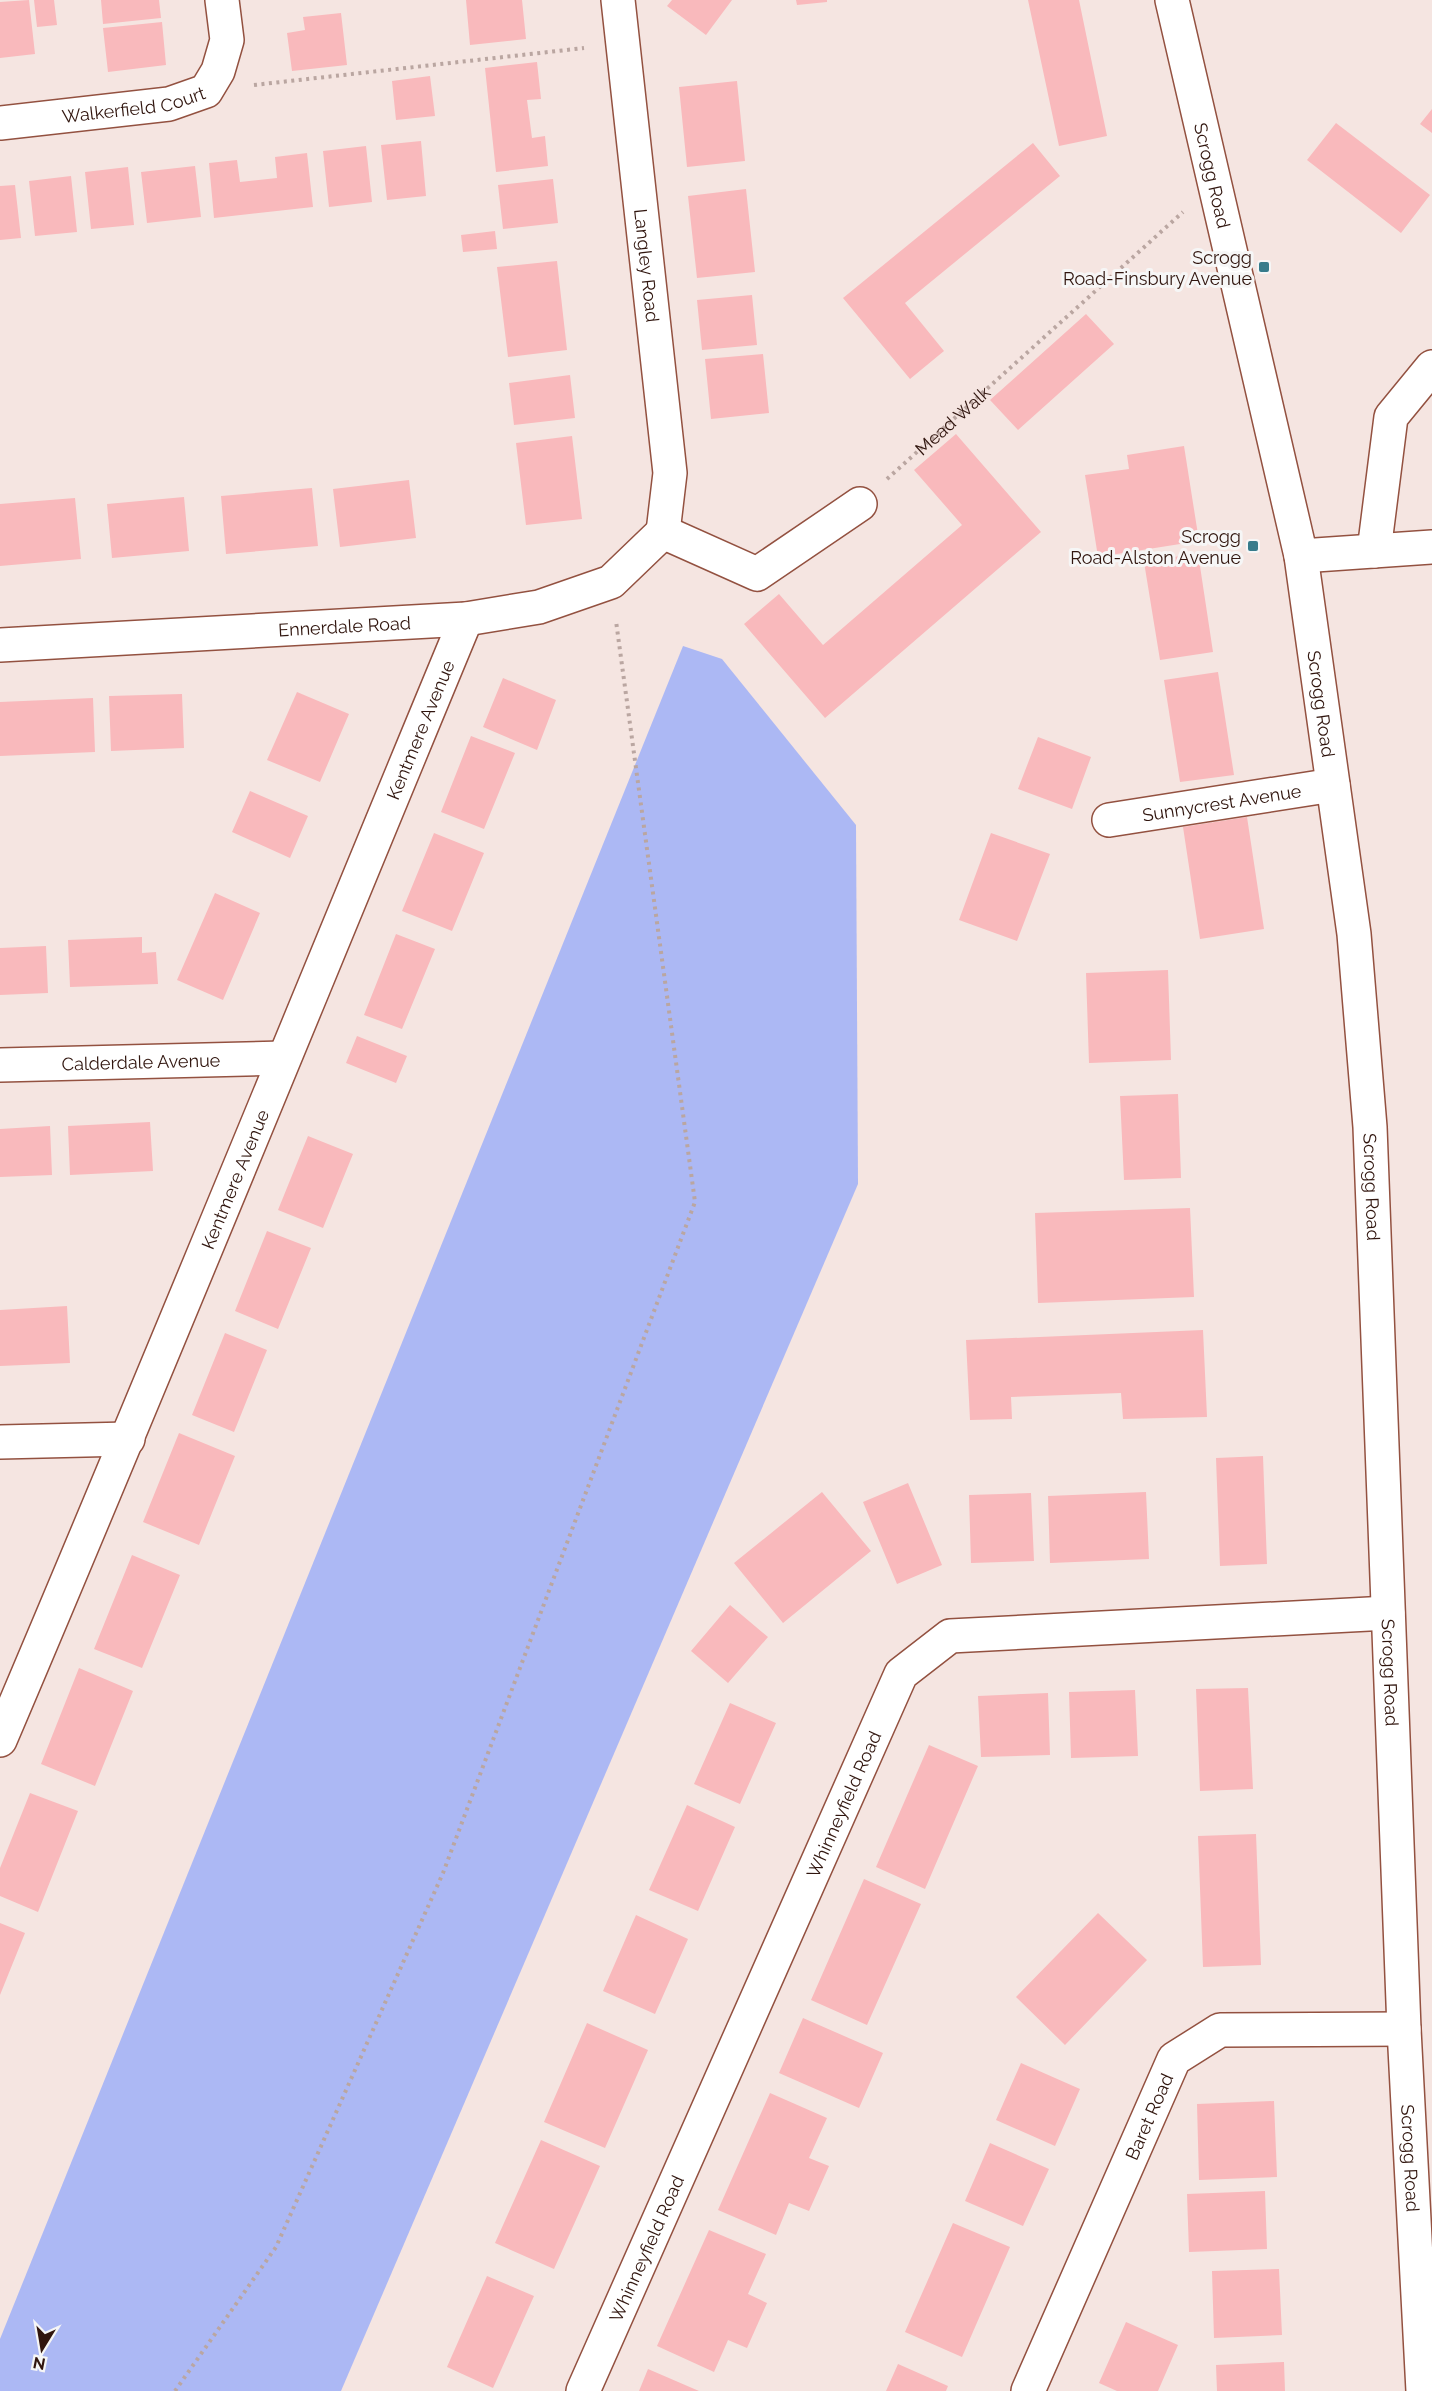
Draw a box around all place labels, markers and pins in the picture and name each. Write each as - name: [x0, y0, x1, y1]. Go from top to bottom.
- place label: Scrogg Road-Finsbury Avenue: [1063, 247, 1252, 289]
- marker: Scrogg Road-Finsbury Avenue: [1257, 260, 1271, 274]
- place label: Scrogg Road-Alston Avenue: [1070, 526, 1241, 568]
- marker: Scrogg Road-Alston Avenue: [1246, 539, 1260, 553]

